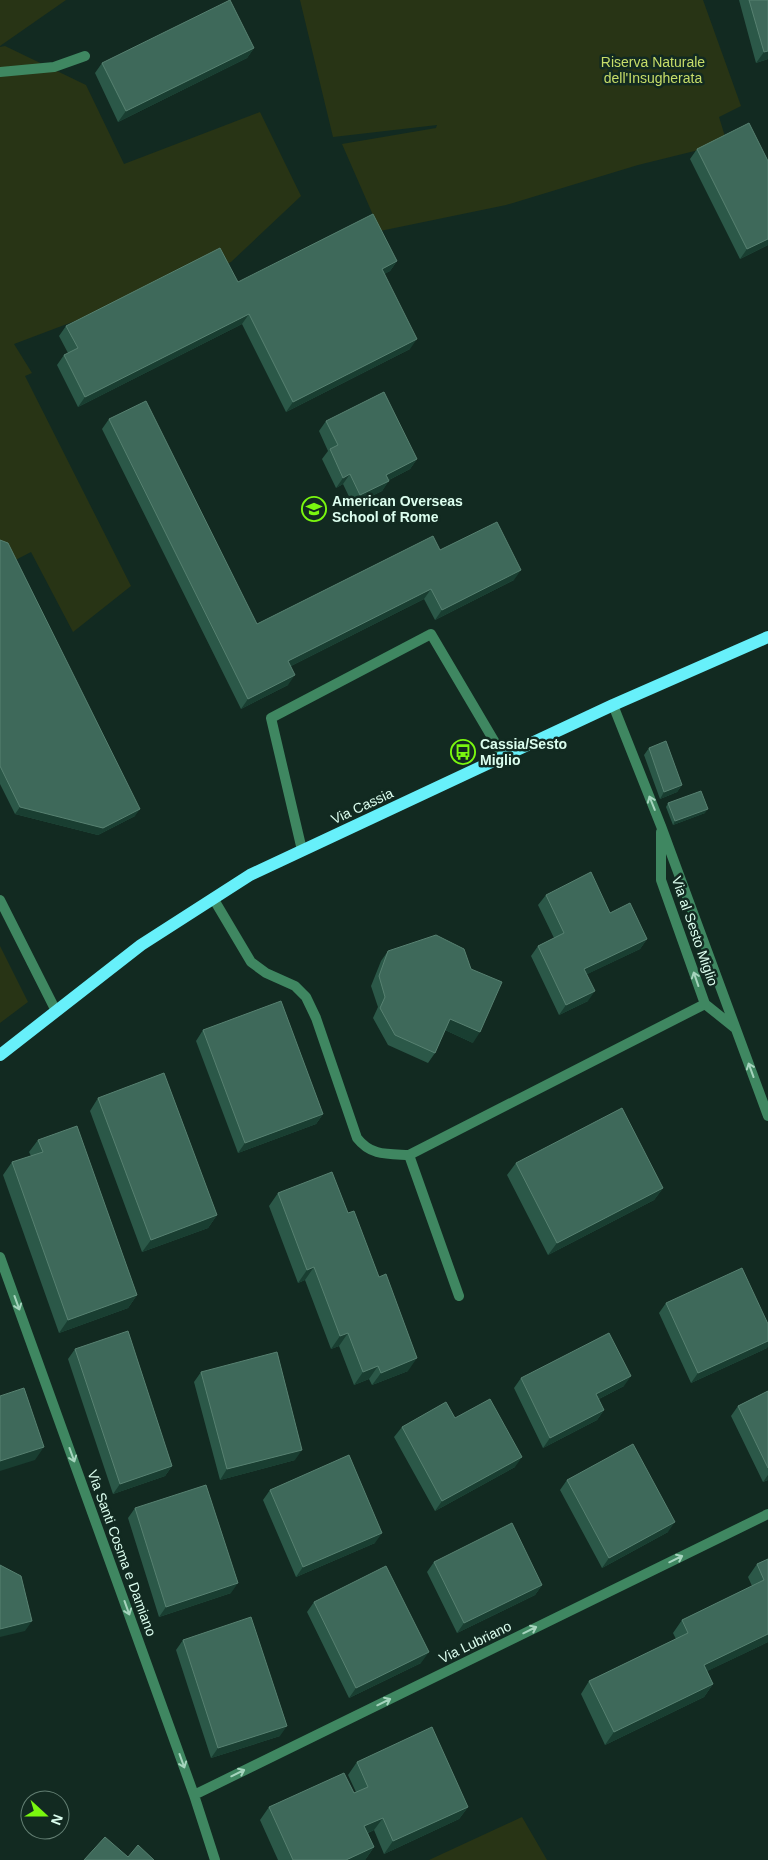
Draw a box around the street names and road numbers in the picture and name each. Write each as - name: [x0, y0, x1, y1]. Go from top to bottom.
- street label: Via Cassia: [328, 785, 396, 827]
- street label: Via al Sesto Miglio: [669, 874, 721, 988]
- street label: Via Santi Cosma e Damiano: [84, 1468, 160, 1638]
- street label: Via Lubriano: [436, 1618, 514, 1666]

